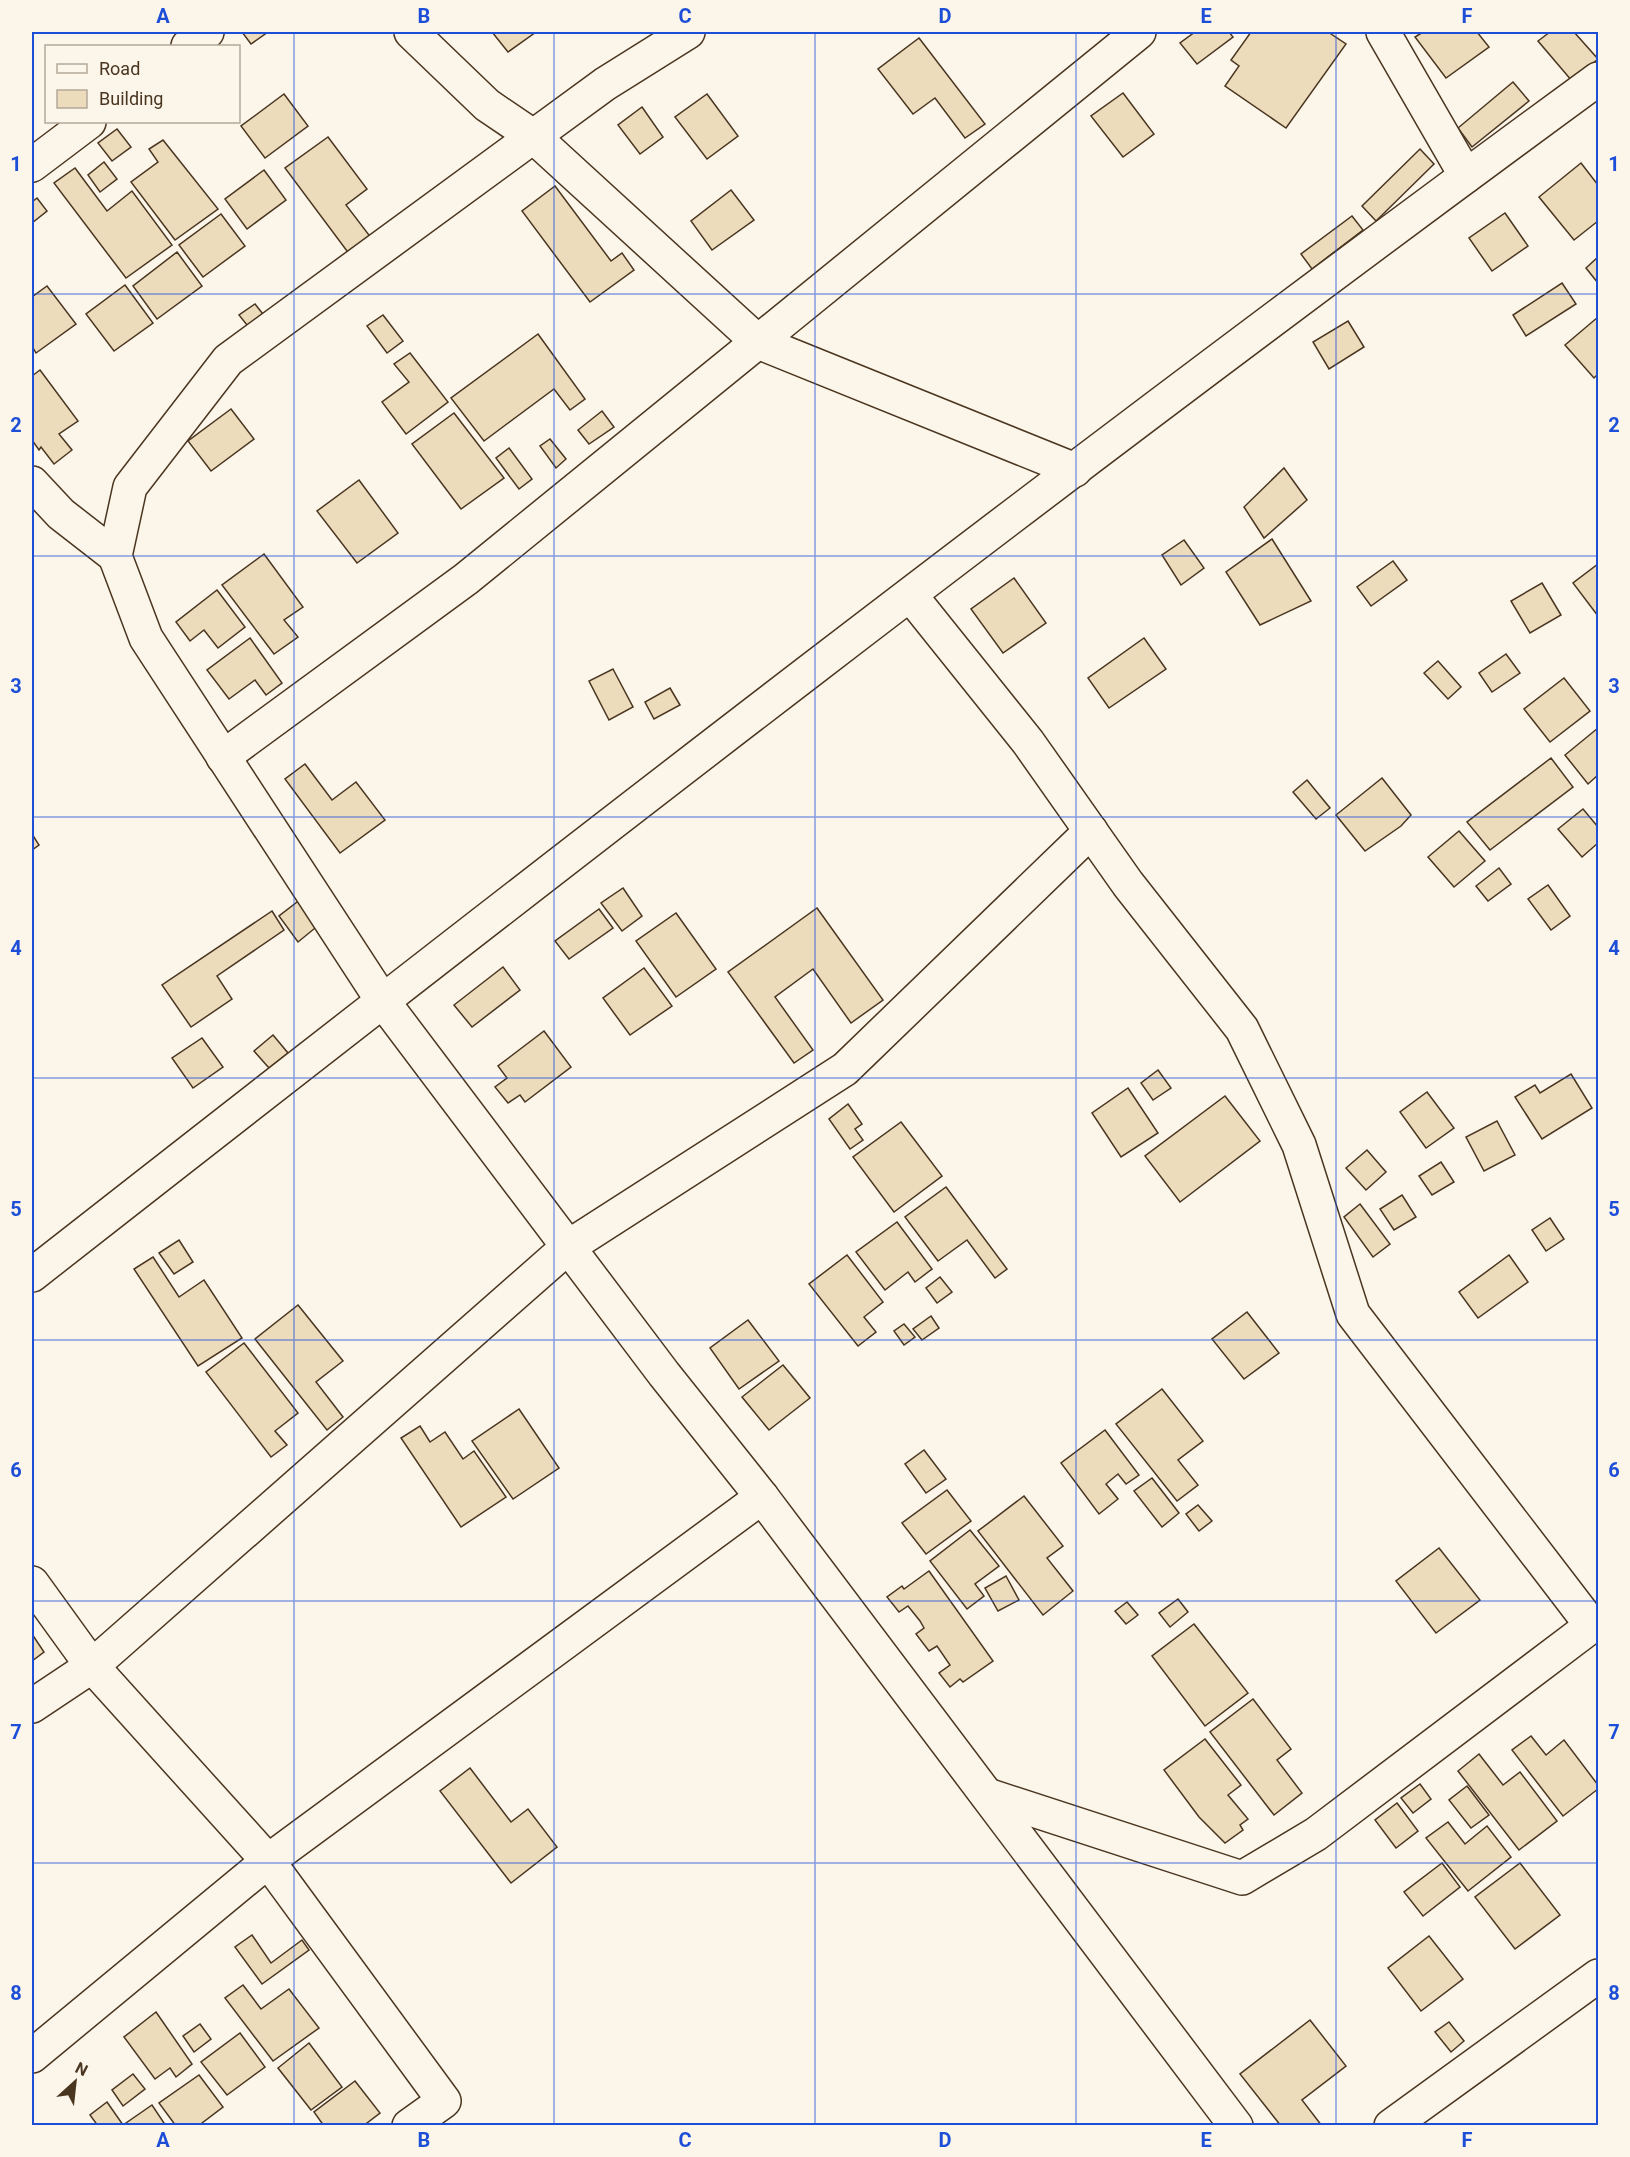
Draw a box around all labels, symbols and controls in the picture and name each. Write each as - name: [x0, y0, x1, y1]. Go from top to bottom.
- text: A: [156, 4, 170, 28]
- text: B: [418, 4, 430, 28]
- text: C: [678, 4, 692, 28]
- text: D: [939, 4, 952, 28]
- text: E: [1200, 4, 1212, 28]
- text: F: [1462, 4, 1473, 28]
- legend: [45, 45, 240, 123]
- text: Road: [99, 58, 140, 79]
- text: Building: [99, 88, 163, 109]
- text: 1: [10, 152, 22, 176]
- text: 1: [1608, 152, 1620, 176]
- text: 2: [10, 413, 22, 437]
- text: 2: [1608, 413, 1620, 437]
- text: 3: [10, 674, 22, 698]
- text: 3: [1608, 674, 1620, 698]
- text: 4: [10, 936, 22, 960]
- text: 4: [1608, 936, 1620, 960]
- text: 5: [10, 1197, 22, 1221]
- text: 5: [1608, 1197, 1620, 1221]
- text: 6: [10, 1458, 22, 1482]
- text: 6: [1608, 1458, 1620, 1482]
- text: 7: [10, 1720, 22, 1744]
- text: 7: [1608, 1720, 1620, 1744]
- text: 8: [10, 1981, 22, 2005]
- text: 8: [1608, 1981, 1620, 2005]
- north arrow: [45, 2052, 105, 2112]
- text: N: [72, 2058, 91, 2080]
- text: A: [156, 2128, 170, 2152]
- text: B: [418, 2128, 430, 2152]
- text: C: [678, 2128, 692, 2152]
- text: D: [939, 2128, 952, 2152]
- text: E: [1200, 2128, 1212, 2152]
- text: F: [1462, 2128, 1473, 2152]

